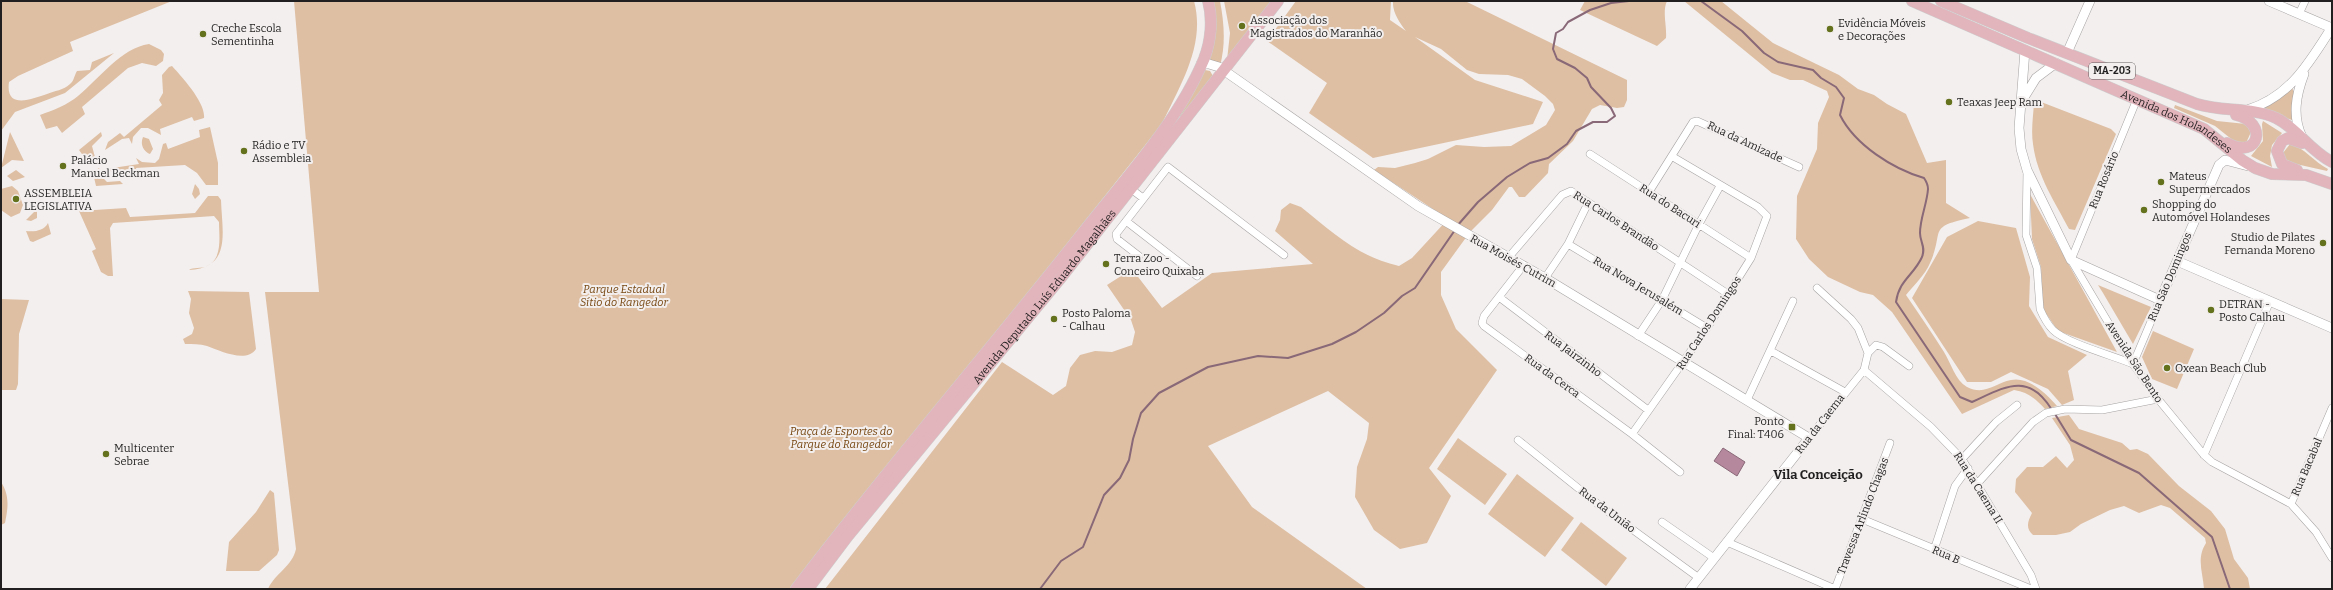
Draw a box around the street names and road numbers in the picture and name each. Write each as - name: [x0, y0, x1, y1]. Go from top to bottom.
- road number: MA-203: [2089, 63, 2135, 79]
- street label: Avenida dos Holandeses: [2119, 87, 2235, 156]
- street label: Rua da Amizade: [1705, 119, 1785, 165]
- street label: Rua Rosário: [2087, 149, 2121, 211]
- street label: Rua do Bacuri: [1637, 181, 1704, 231]
- street label: Rua Carlos Brandão: [1571, 188, 1661, 254]
- street label: Avenida Deputado Luís Eduardo Magalhães: [970, 207, 1119, 386]
- street label: Rua São Domingos: [2145, 231, 2195, 323]
- street label: Rua Moisés Cutrim: [1468, 232, 1559, 290]
- street label: Rua Nova Jerusalém: [1591, 254, 1686, 318]
- street label: Rua Carlos Domingos: [1674, 274, 1744, 372]
- street label: Avenida São Bento: [2103, 319, 2165, 405]
- street label: Rua Jairzinho: [1542, 328, 1604, 380]
- street label: Rua da Cerca: [1522, 351, 1582, 401]
- street label: Rua da Caema: [1793, 392, 1847, 456]
- street label: Rua Bacabal: [2289, 436, 2325, 498]
- street label: Rua da Caema II: [1951, 450, 2005, 526]
- street label: Travessa Arlindo Chagas: [1835, 456, 1891, 576]
- street label: Rua da União: [1576, 485, 1638, 535]
- street label: Rua B: [1930, 543, 1962, 567]

